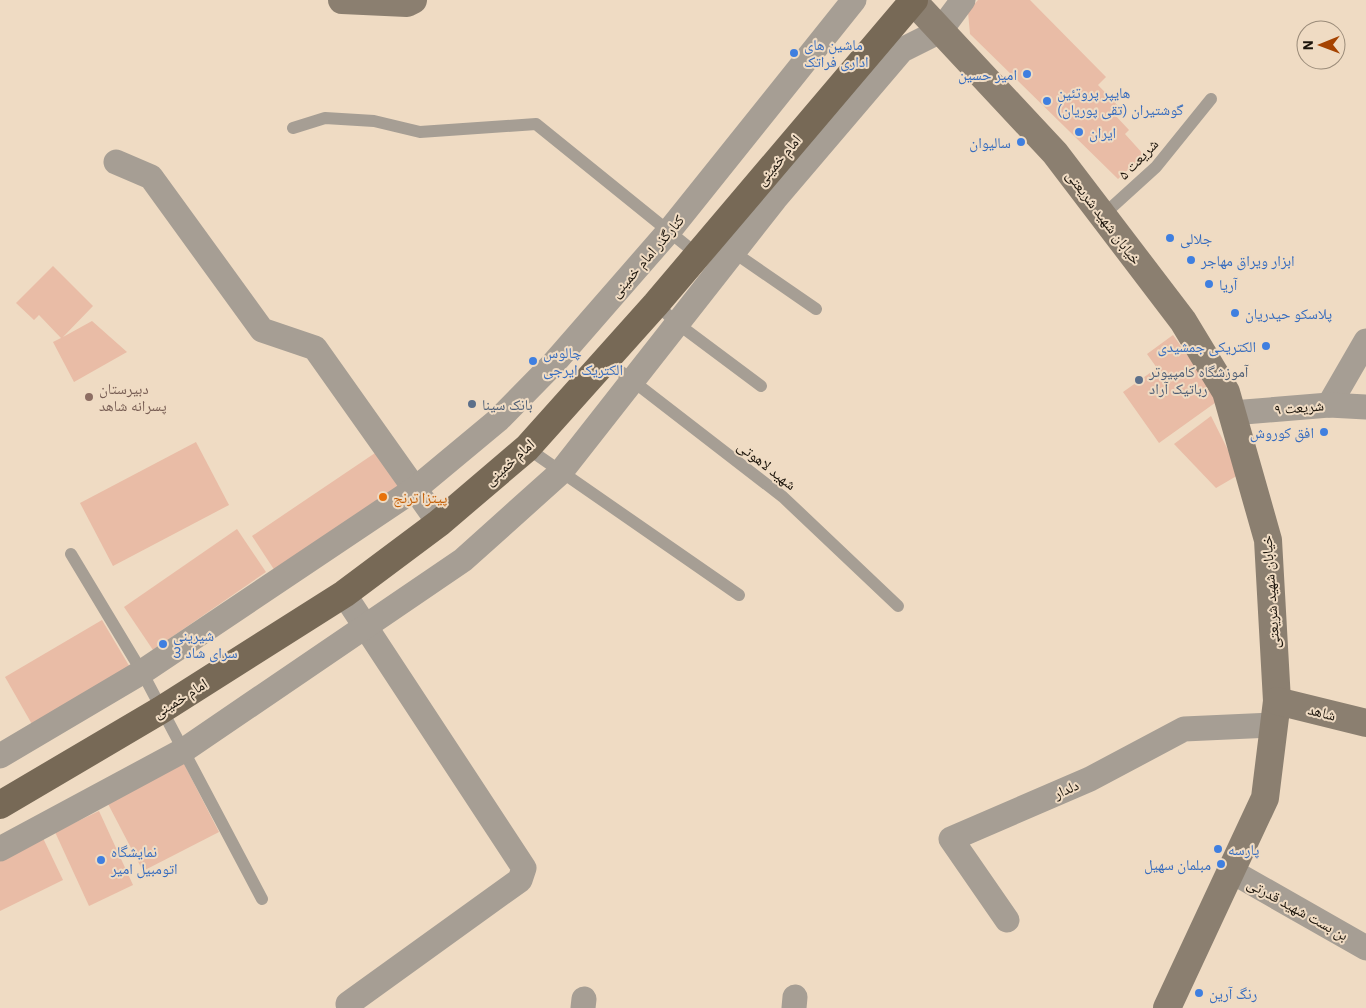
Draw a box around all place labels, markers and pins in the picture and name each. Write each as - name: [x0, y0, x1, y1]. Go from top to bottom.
- place label: ماشین های اداری فراتک: [804, 35, 869, 72]
- marker: ماشین های اداری فراتک: [788, 47, 800, 59]
- place label: امیر حسین: [958, 65, 1017, 85]
- marker: امیر حسین: [1021, 68, 1033, 80]
- place label: هایپر پروتئین گوشتیران (تقی پوریان): [1057, 83, 1184, 120]
- marker: هایپر پروتئین گوشتیران (تقی پوریان): [1041, 95, 1053, 107]
- place label: ایران: [1089, 123, 1116, 143]
- marker: ایران: [1073, 126, 1085, 138]
- place label: سالیوان: [969, 133, 1011, 153]
- marker: سالیوان: [1015, 136, 1027, 148]
- place label: جلالی: [1180, 229, 1213, 249]
- marker: جلالی: [1164, 232, 1176, 244]
- place label: ابزار ویراق مهاجر: [1200, 251, 1295, 271]
- marker: ابزار ویراق مهاجر: [1185, 254, 1197, 266]
- place label: آریا: [1219, 275, 1238, 294]
- marker: آریا: [1203, 278, 1215, 290]
- place label: پلاسکو حیدریان: [1245, 304, 1332, 324]
- marker: پلاسکو حیدریان: [1229, 307, 1241, 319]
- place label: الکتریکی جمشیدی: [1158, 337, 1256, 357]
- marker: الکتریکی جمشیدی: [1260, 340, 1272, 352]
- place label: چالوس الکتریک ایرجی: [543, 343, 623, 380]
- marker: چالوس الکتریک ایرجی: [527, 355, 539, 367]
- place label: آموزشگاه کامپیوتر رباتیک آراد: [1148, 362, 1250, 398]
- marker: آموزشگاه کامپیوتر رباتیک آراد: [1133, 374, 1145, 386]
- place label: دبیرستان پسرانه شاهد: [99, 379, 167, 415]
- marker: دبیرستان پسرانه شاهد: [83, 391, 95, 403]
- place label: بانک سینا: [482, 395, 533, 414]
- marker: بانک سینا: [466, 398, 478, 410]
- place label: افق کوروش: [1250, 423, 1314, 443]
- marker: افق کوروش: [1318, 426, 1330, 438]
- place label: پیتزا ترنج: [393, 488, 447, 508]
- marker: پیتزا ترنج: [377, 491, 389, 503]
- place label: شیرینی سرای شاد 3: [173, 626, 238, 663]
- marker: شیرینی سرای شاد 3: [157, 638, 169, 650]
- place label: پارسه: [1228, 840, 1259, 859]
- place label: نمایشگاه اتومبیل امیر: [110, 842, 178, 879]
- marker: پارسه: [1212, 843, 1224, 855]
- marker: نمایشگاه اتومبیل امیر: [95, 854, 107, 866]
- place label: مبلمان سهیل: [1144, 855, 1211, 875]
- marker: مبلمان سهیل: [1215, 858, 1227, 870]
- place label: رنگ آرین: [1209, 984, 1258, 1004]
- marker: رنگ آرین: [1193, 987, 1205, 999]

